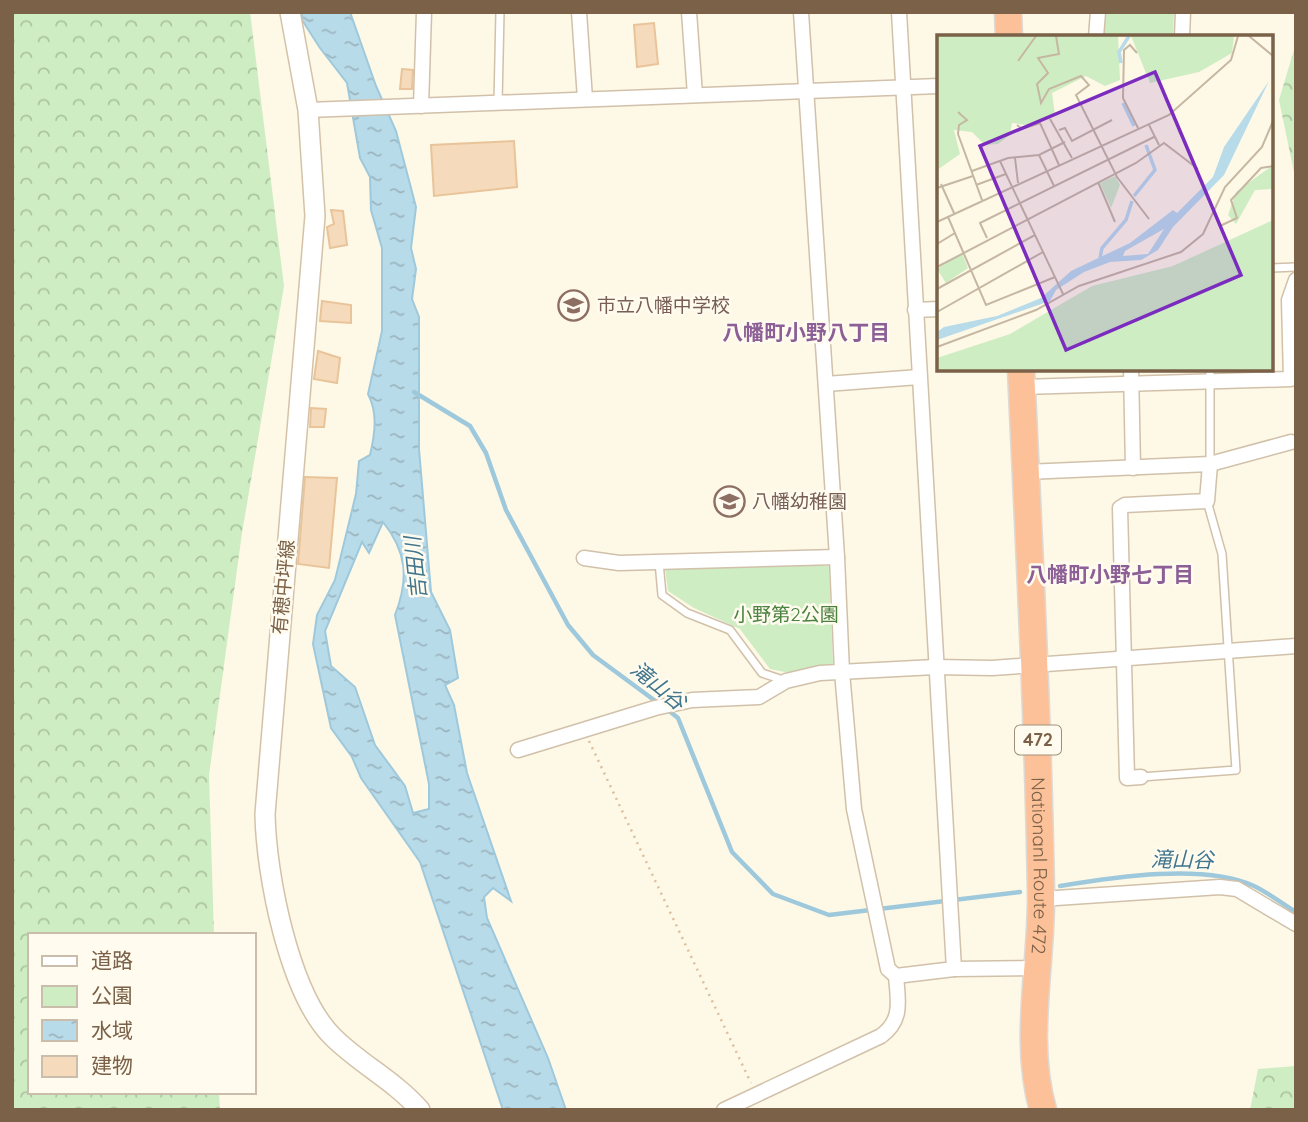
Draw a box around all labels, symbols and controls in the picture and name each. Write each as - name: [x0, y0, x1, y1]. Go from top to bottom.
- inset map: [937, 35, 1273, 371]
- school or university icon: 市立八幡中学校: [557, 288, 591, 322]
- place label: 市立八幡中学校: [597, 293, 730, 317]
- district label: 八幡町小野八丁目: [722, 319, 890, 345]
- school or university icon: 八幡幼稚園: [712, 484, 746, 518]
- place label: 八幡幼稚園: [752, 489, 847, 513]
- water label: 吉田川: [399, 533, 431, 601]
- street label: 有穂中坪線: [267, 539, 299, 635]
- district label: 八幡町小野七丁目: [1026, 561, 1194, 587]
- park label: 小野第2公園: [733, 602, 839, 626]
- water label: 滝山谷: [626, 655, 693, 716]
- road number: 472: [1015, 726, 1061, 754]
- street label: Nationanl Route 472: [1026, 777, 1053, 955]
- water label: 滝山谷: [1150, 845, 1216, 873]
- legend: [28, 933, 256, 1094]
- text: 道路: [91, 947, 133, 973]
- text: 公園: [91, 982, 133, 1008]
- text: 水域: [91, 1017, 133, 1043]
- text: 建物: [91, 1052, 133, 1078]

